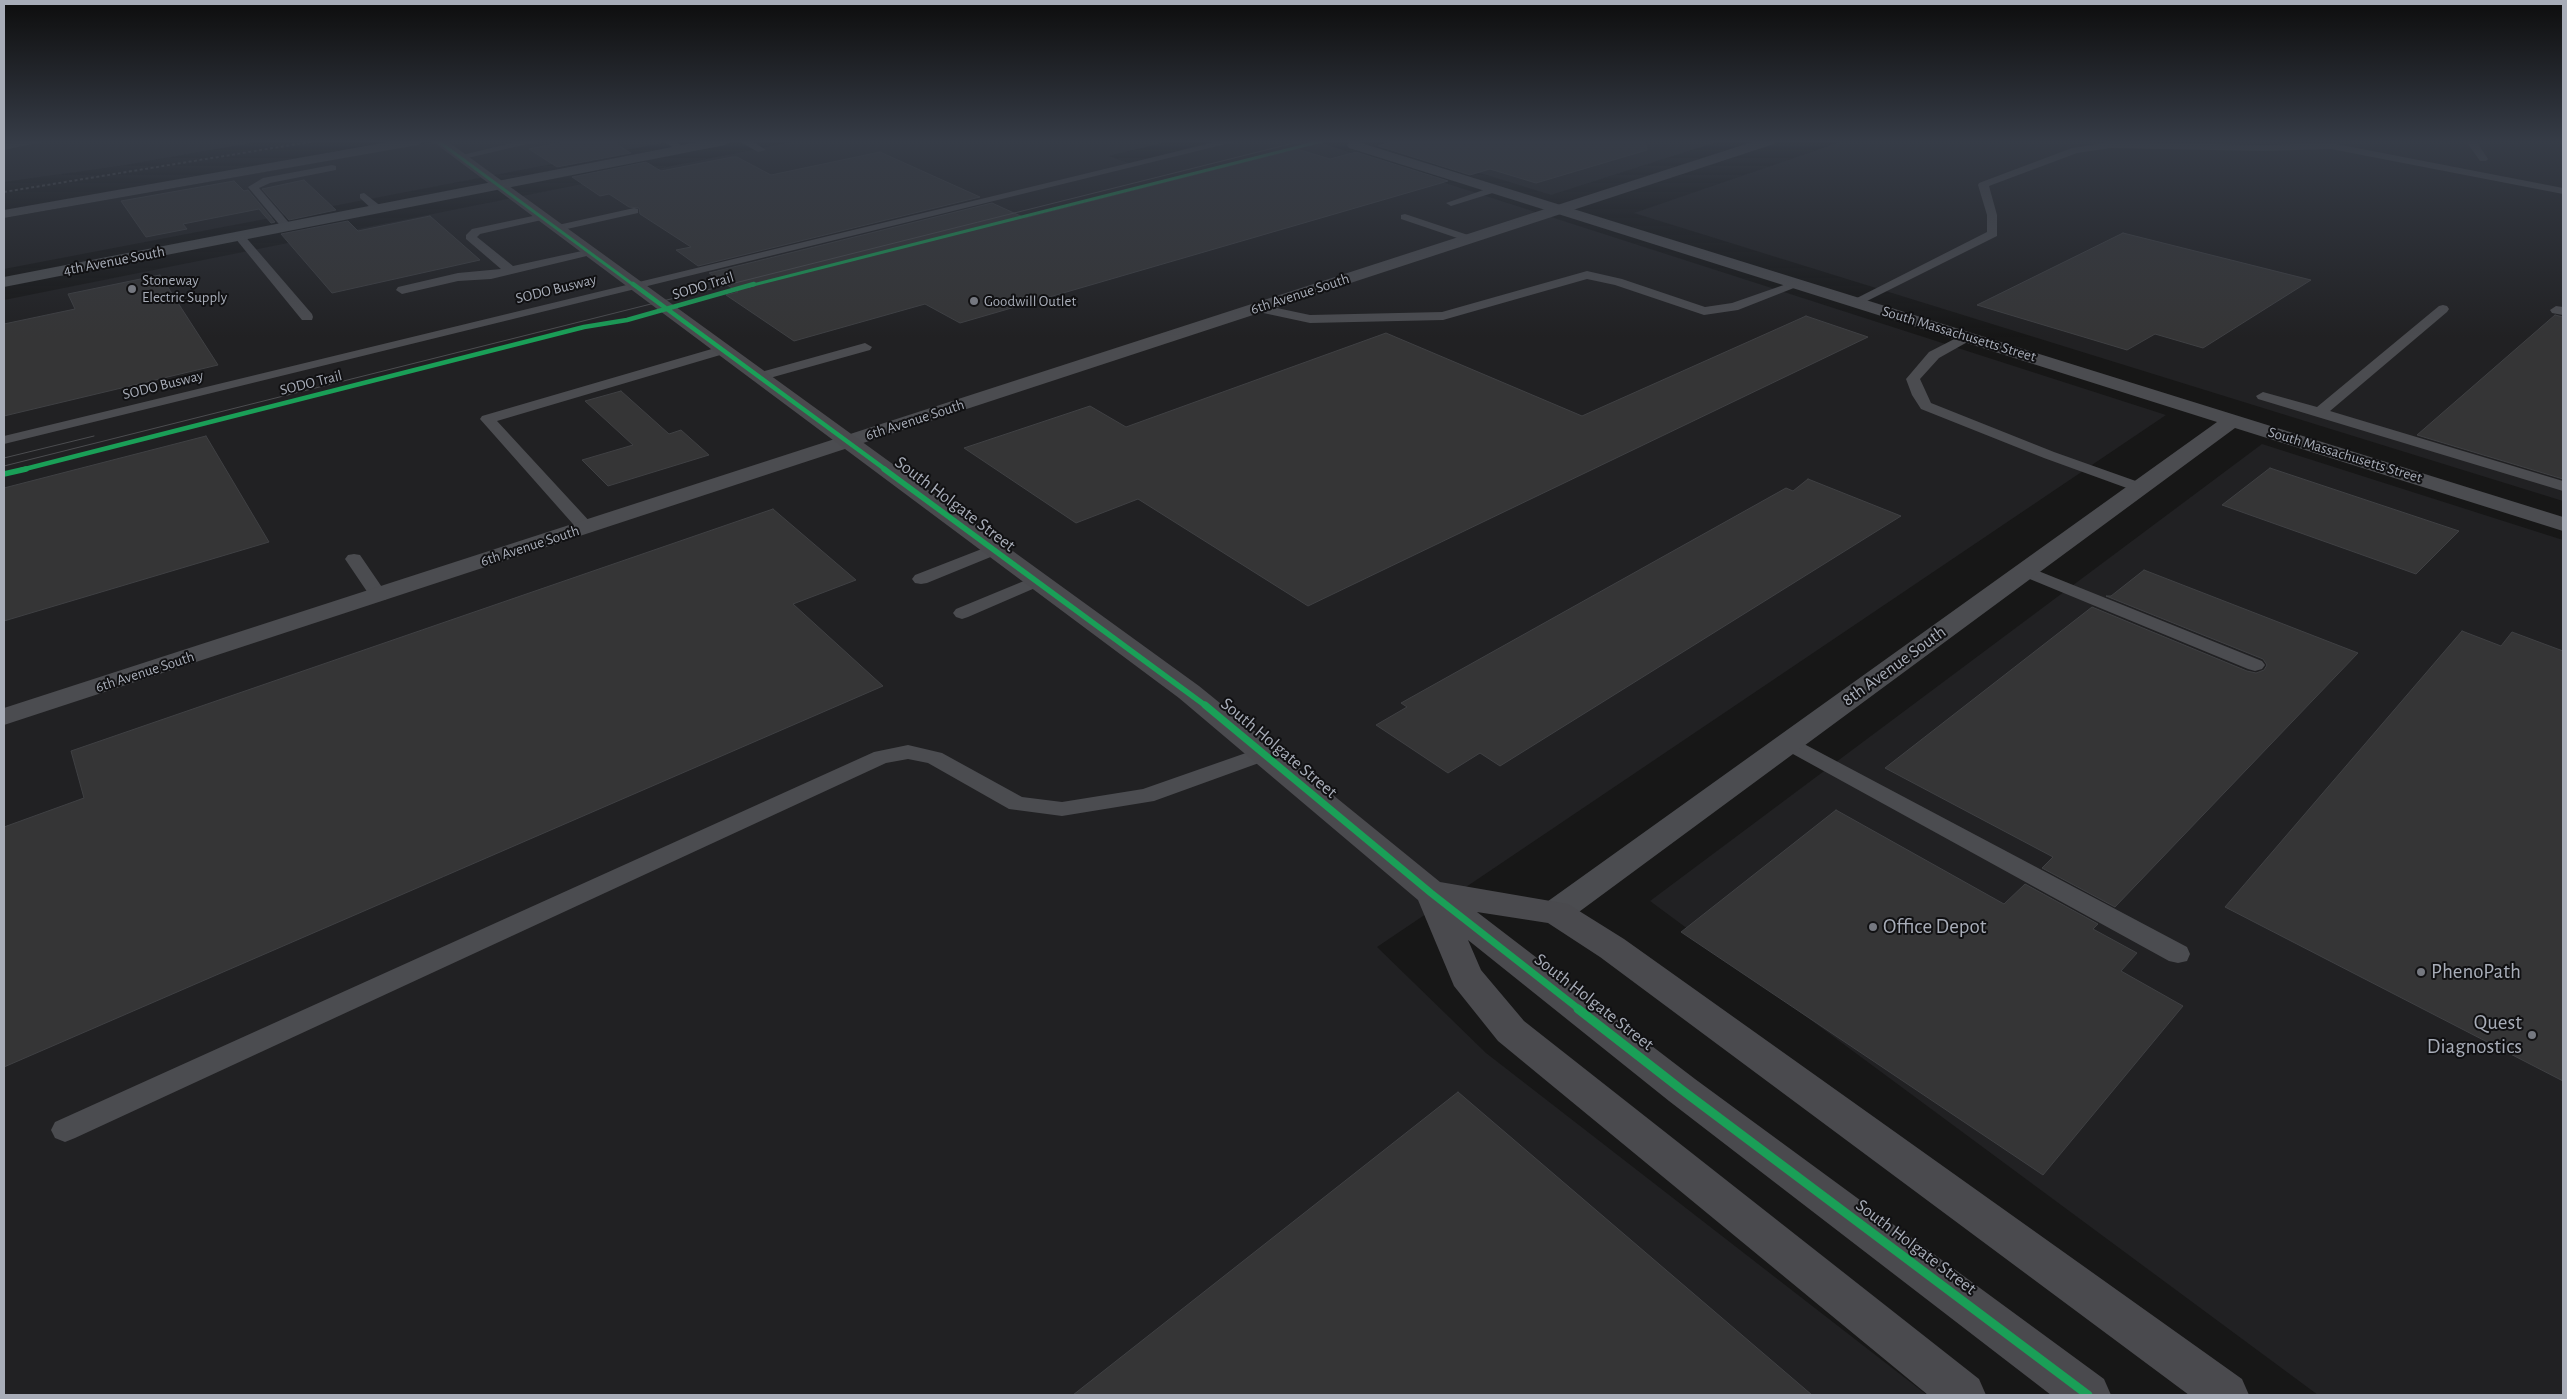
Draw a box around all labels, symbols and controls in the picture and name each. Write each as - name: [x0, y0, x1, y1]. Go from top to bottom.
- street label: 4th Avenue South: [62, 242, 166, 280]
- street label: SODO Trail: [670, 268, 736, 304]
- street label: SODO Busway: [514, 270, 598, 308]
- street label: 6th Avenue South: [1248, 270, 1352, 318]
- place label: Stoneway Electric Supply: [142, 271, 227, 306]
- marker: Stoneway Electric Supply: [126, 283, 138, 295]
- place label: Goodwill Outlet: [984, 292, 1076, 310]
- marker: Goodwill Outlet: [968, 295, 980, 307]
- street label: South Massachusetts Street: [1880, 302, 2038, 366]
- street label: SODO Busway: [121, 366, 205, 404]
- street label: SODO Trail: [278, 367, 344, 399]
- street label: 6th Avenue South: [863, 396, 967, 444]
- street label: South Massachusetts Street: [2266, 423, 2424, 487]
- street label: South Holgate Street: [890, 452, 1020, 556]
- street label: 6th Avenue South: [478, 522, 582, 570]
- street label: 8th Avenue South: [1838, 621, 1950, 711]
- street label: 6th Avenue South: [93, 648, 197, 696]
- street label: South Holgate Street: [1216, 693, 1342, 803]
- place label: Office Depot: [1883, 914, 1987, 940]
- marker: Office Depot: [1867, 921, 1879, 933]
- street label: South Holgate Street: [1530, 949, 1658, 1055]
- place label: PhenoPath: [2431, 959, 2521, 985]
- marker: PhenoPath: [2415, 966, 2427, 978]
- place label: Quest Diagnostics: [2427, 1010, 2522, 1060]
- marker: Quest Diagnostics: [2526, 1029, 2538, 1041]
- street label: South Holgate Street: [1851, 1195, 1981, 1299]

